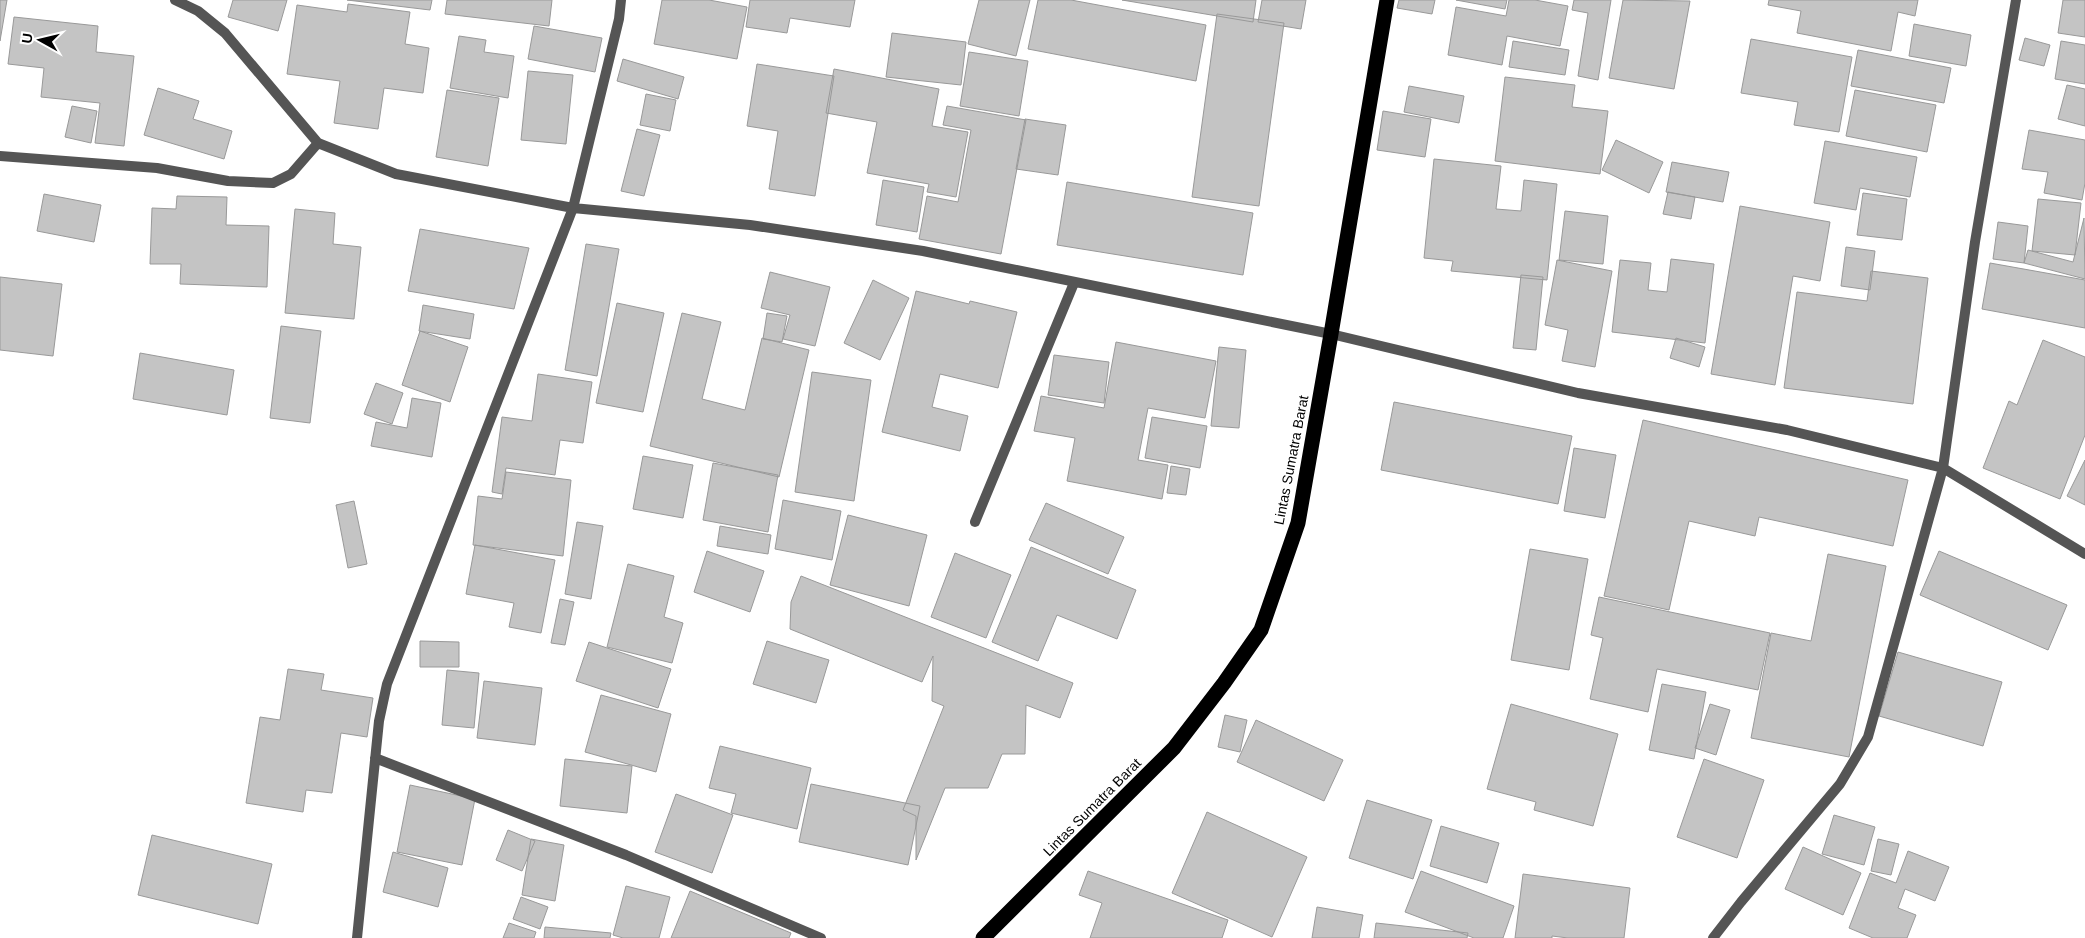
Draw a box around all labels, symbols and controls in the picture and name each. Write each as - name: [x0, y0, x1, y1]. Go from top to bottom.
- north arrow: [15, 15, 65, 65]
- text: U: [18, 32, 36, 44]
- street label: Lintas Sumatra Barat: [1271, 394, 1311, 526]
- street label: Lintas Sumatra Barat: [1040, 755, 1144, 859]

